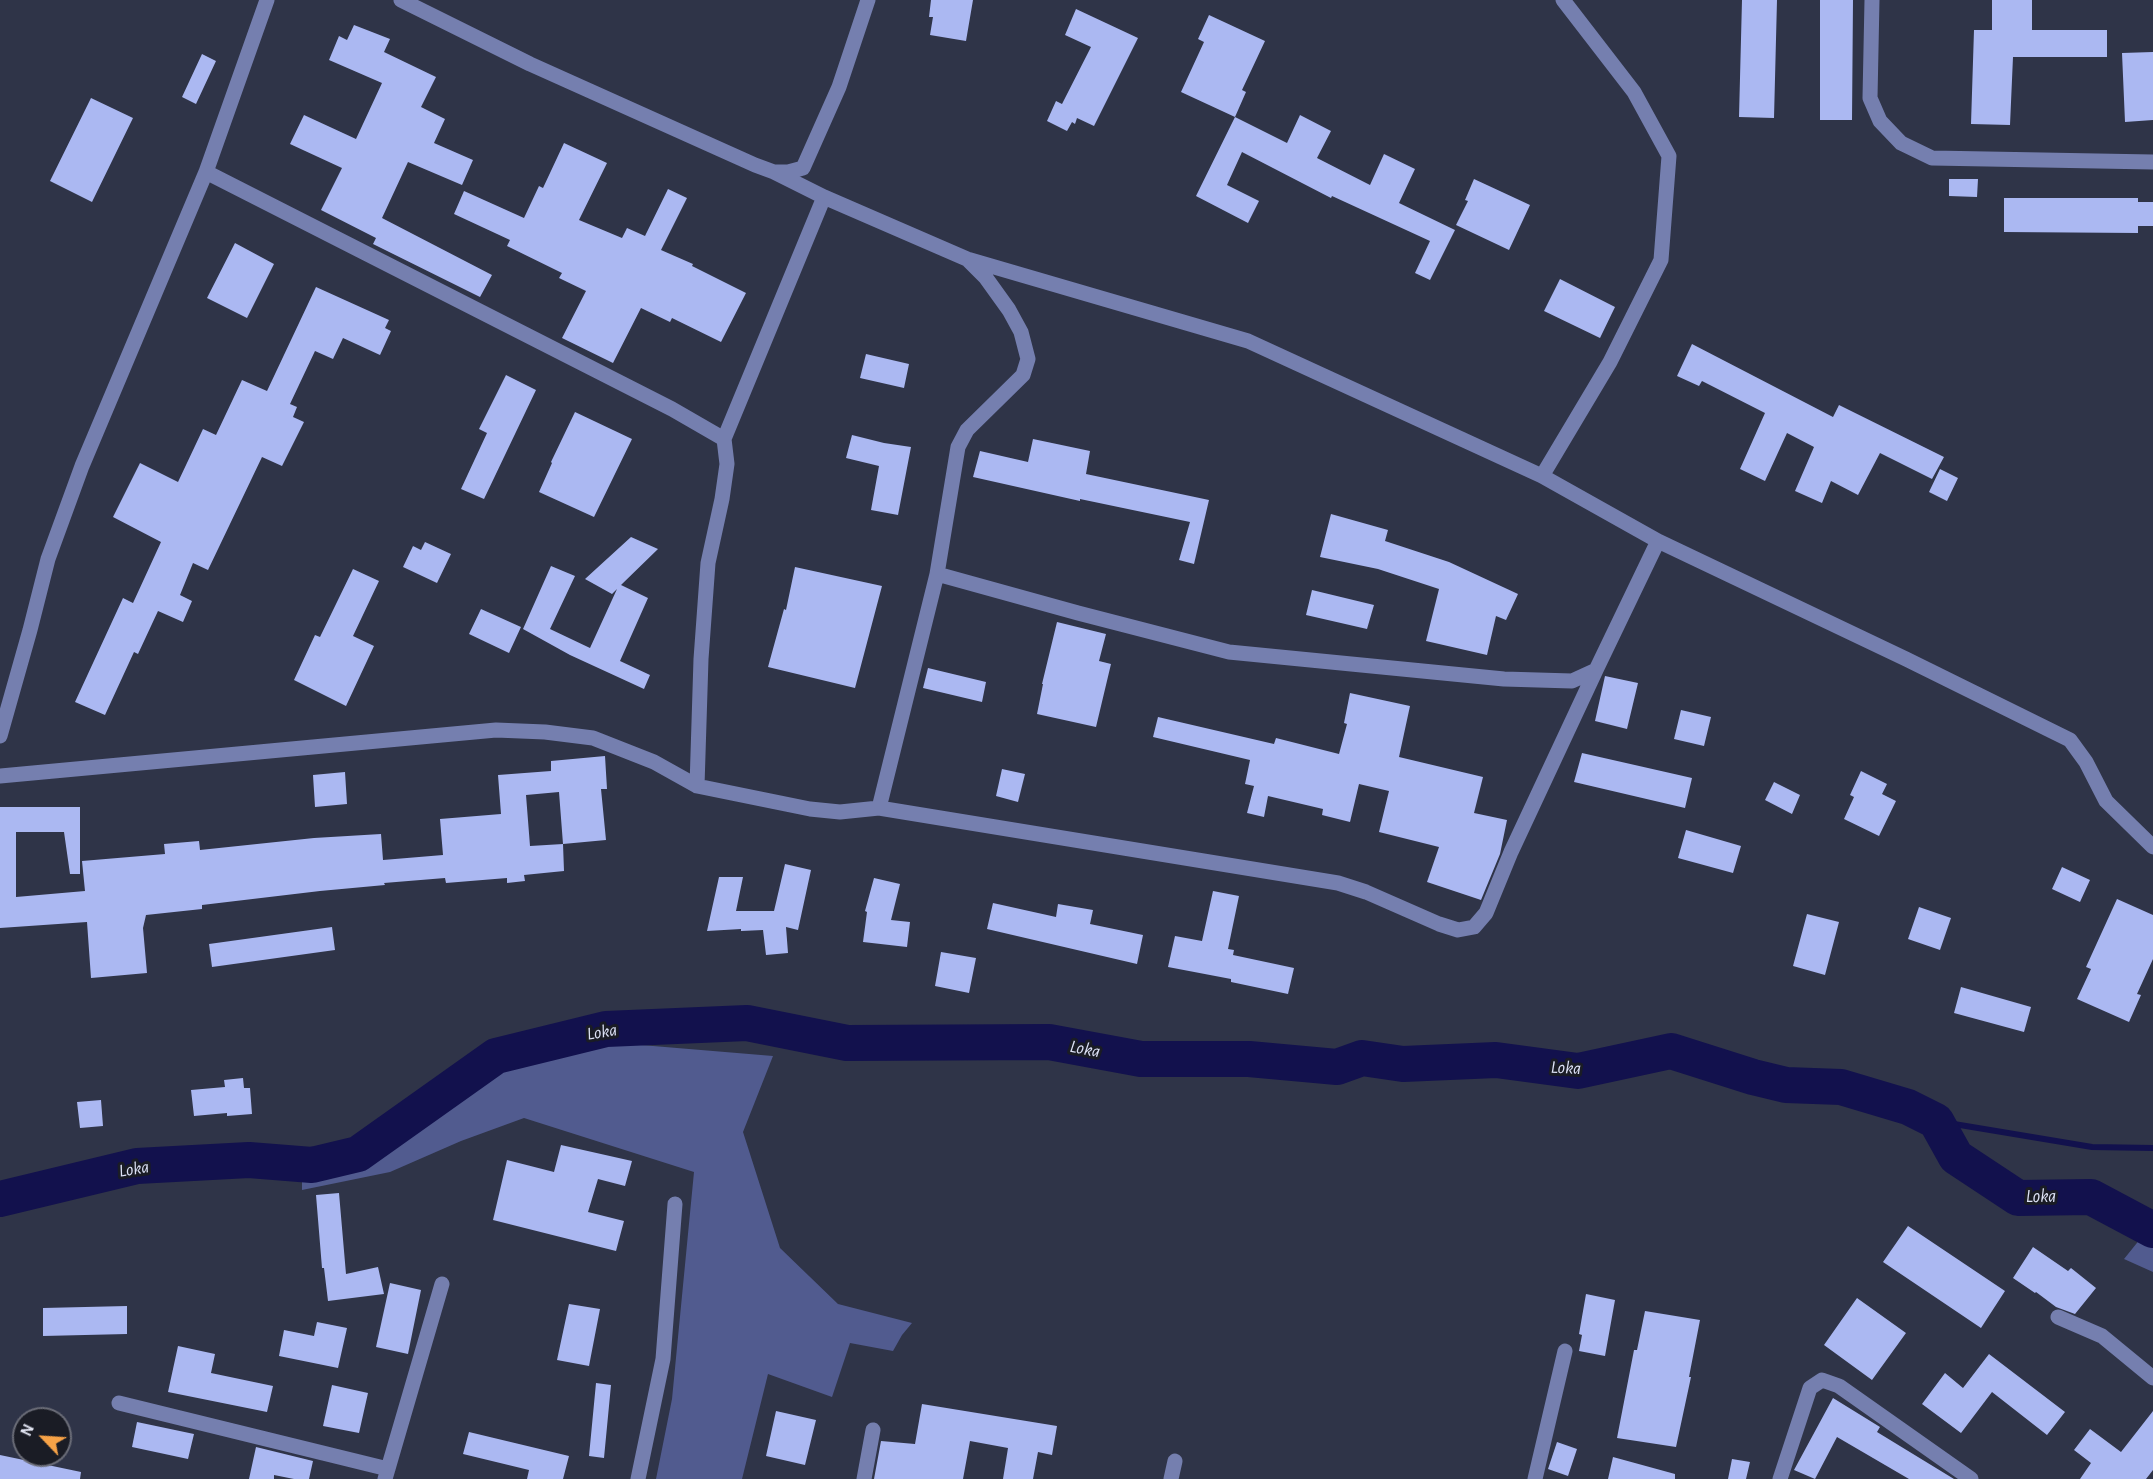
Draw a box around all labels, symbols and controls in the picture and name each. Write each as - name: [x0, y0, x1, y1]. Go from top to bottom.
- water label: Loka: [585, 1019, 619, 1045]
- water label: Loka: [1068, 1035, 1102, 1063]
- water label: Loka: [1550, 1057, 1582, 1079]
- water label: Loka: [117, 1156, 151, 1182]
- water label: Loka: [2026, 1186, 2056, 1208]
- north arrow: [12, 1407, 72, 1467]
- text: N: [18, 1422, 37, 1439]

